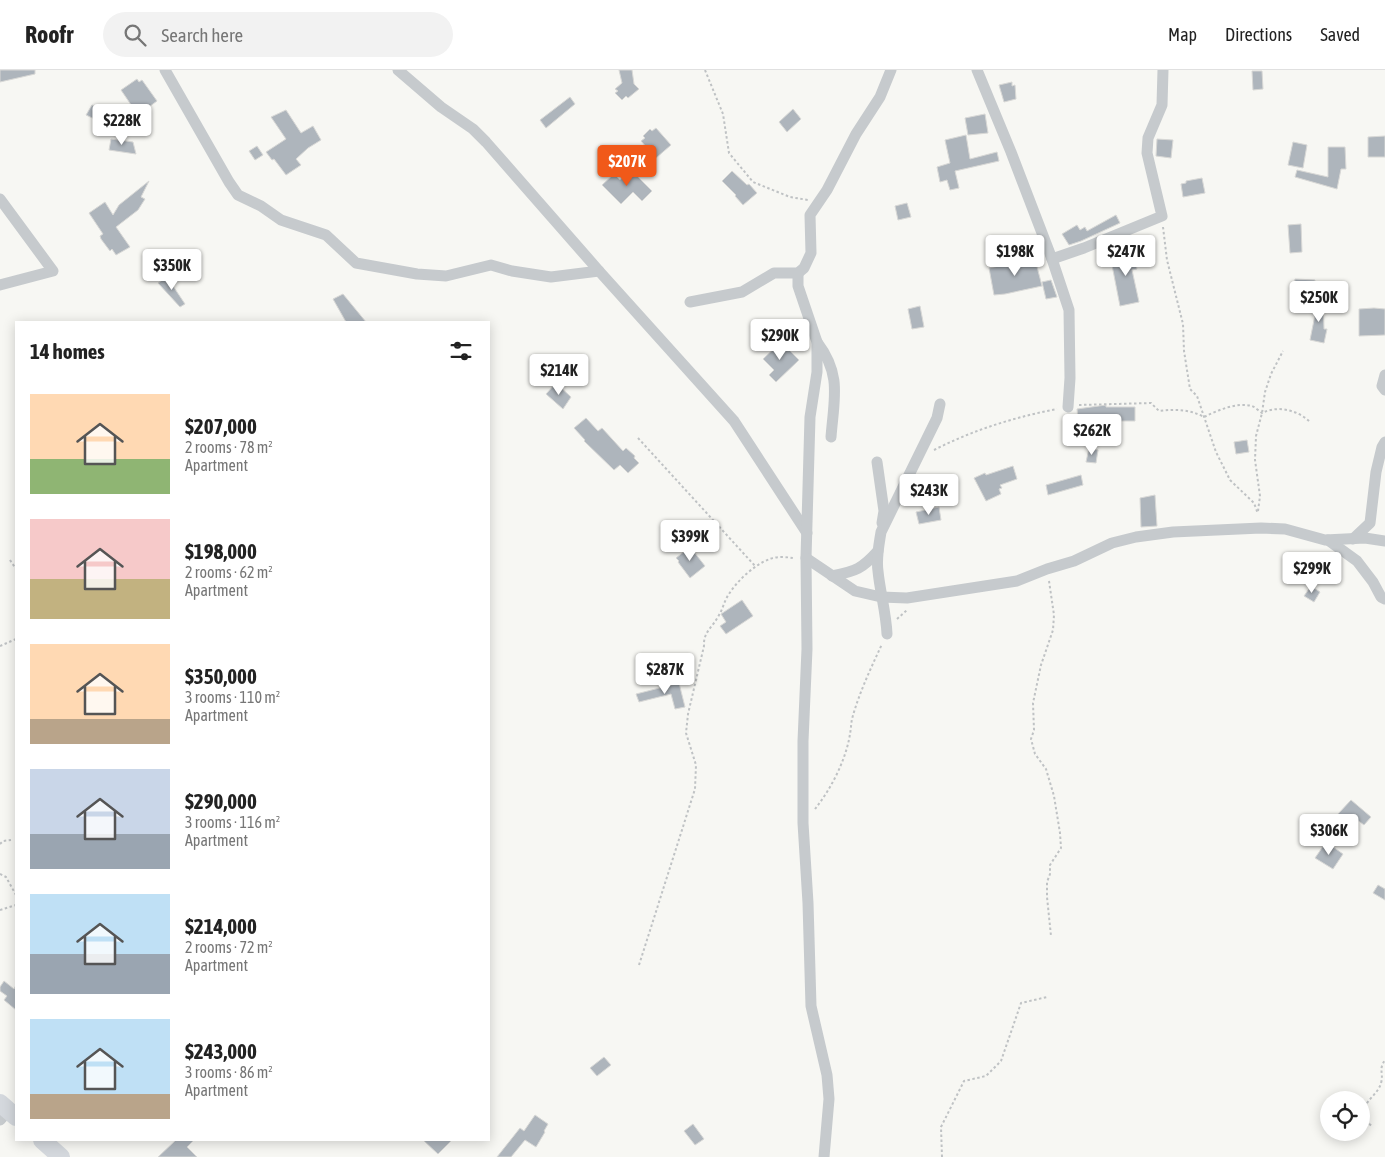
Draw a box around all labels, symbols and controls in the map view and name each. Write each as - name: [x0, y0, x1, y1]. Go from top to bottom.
- search box: [103, 12, 453, 57]
- text: Roofr: [25, 21, 73, 48]
- icon: search: [121, 21, 149, 49]
- text: Search here: [161, 24, 243, 46]
- text: Map: [1168, 24, 1197, 45]
- text: Directions: [1225, 24, 1292, 45]
- text: Saved: [1320, 24, 1360, 45]
- pin: $228K: [87, 104, 157, 146]
- text: $228K: [103, 111, 141, 129]
- pin: $207K: [592, 144, 662, 187]
- text: $207K: [608, 152, 646, 170]
- pin: $198K: [980, 234, 1050, 277]
- pin: $247K: [1091, 234, 1161, 277]
- text: $198K: [996, 242, 1034, 260]
- text: $247K: [1107, 242, 1145, 260]
- pin: $350K: [137, 248, 207, 291]
- text: $350K: [153, 256, 191, 274]
- pin: $250K: [1284, 280, 1354, 323]
- text: $250K: [1300, 288, 1338, 306]
- pin: $290K: [745, 318, 815, 361]
- text: $290K: [761, 326, 799, 344]
- icon: filters: [447, 337, 475, 365]
- text: 14 homes: [30, 339, 105, 363]
- pin: $214K: [524, 354, 594, 396]
- text: $214K: [540, 361, 578, 379]
- icon: home: [70, 414, 130, 474]
- text: $207,000: [185, 414, 257, 438]
- pin: $262K: [1057, 414, 1127, 456]
- text: $262K: [1073, 421, 1111, 439]
- text: 2 rooms · 78 m²: [185, 438, 273, 456]
- text: Apartment: [185, 456, 248, 474]
- pin: $243K: [894, 474, 964, 516]
- text: $243K: [910, 481, 948, 499]
- pin: $399K: [655, 520, 725, 562]
- text: $399K: [671, 527, 709, 545]
- icon: home: [70, 539, 130, 599]
- text: $198,000: [185, 539, 257, 563]
- pin: $299K: [1277, 552, 1347, 594]
- text: $299K: [1293, 559, 1331, 577]
- text: 2 rooms · 62 m²: [185, 563, 273, 581]
- text: Apartment: [185, 581, 248, 599]
- pin: $287K: [630, 652, 700, 695]
- text: $287K: [646, 660, 684, 678]
- icon: home: [70, 664, 130, 724]
- text: $350,000: [185, 664, 257, 688]
- text: 3 rooms · 110 m²: [185, 688, 280, 706]
- text: Apartment: [185, 706, 248, 724]
- icon: home: [70, 789, 130, 849]
- text: $290,000: [185, 789, 257, 813]
- text: 3 rooms · 116 m²: [185, 813, 280, 831]
- pin: $306K: [1294, 814, 1364, 856]
- text: $306K: [1310, 821, 1348, 839]
- text: Apartment: [185, 831, 248, 849]
- icon: home: [70, 914, 130, 974]
- text: $214,000: [185, 914, 257, 938]
- text: 2 rooms · 72 m²: [185, 938, 273, 956]
- text: Apartment: [185, 956, 248, 974]
- icon: home: [70, 1039, 130, 1099]
- text: $243,000: [185, 1039, 257, 1063]
- text: 3 rooms · 86 m²: [185, 1063, 273, 1081]
- text: Apartment: [185, 1081, 248, 1099]
- map controls: [1320, 1091, 1370, 1141]
- button: locate: [1320, 1091, 1370, 1141]

